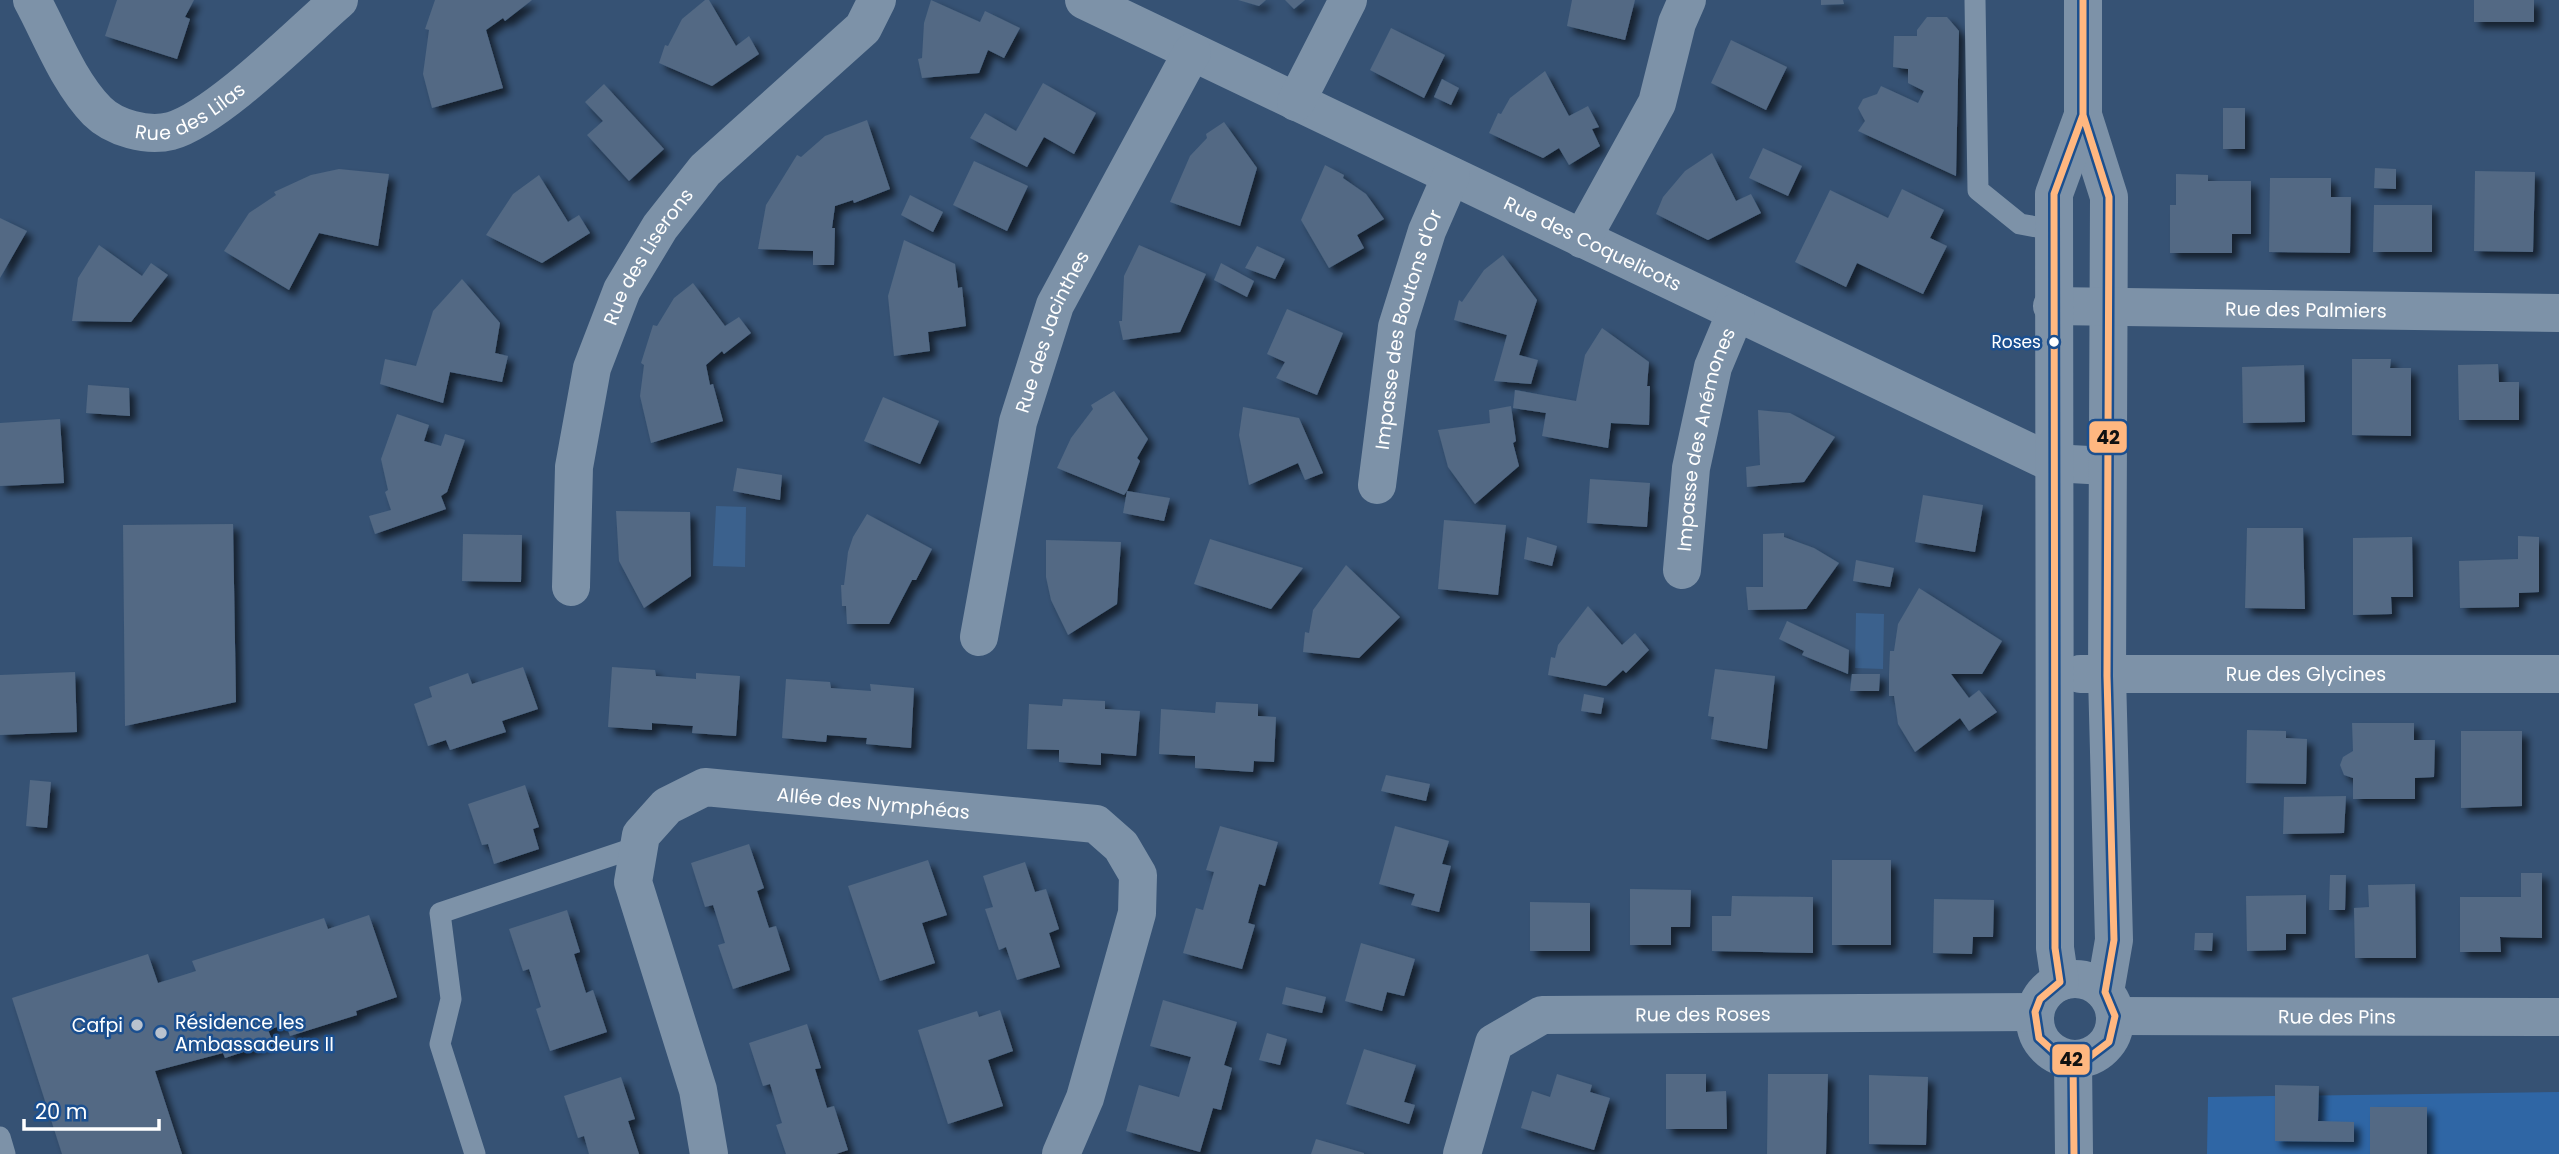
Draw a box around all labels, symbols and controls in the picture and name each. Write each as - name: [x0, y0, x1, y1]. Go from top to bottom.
- street label: Rue des Lilas: [133, 76, 251, 146]
- street label: Rue des Liserons: [596, 182, 699, 329]
- street label: Rue des Coquelicots: [1500, 189, 1686, 297]
- street label: Impasse des Boutons d'Or: [1368, 205, 1448, 451]
- street label: Rue des Jacinthes: [1008, 246, 1095, 416]
- street label: Rue des Palmiers: [2225, 295, 2387, 324]
- street label: Impasse des Anémones: [1670, 323, 1742, 553]
- place label: Roses: [1991, 330, 2041, 354]
- marker: Roses: [2047, 335, 2061, 349]
- line badge: 42: [2088, 420, 2128, 454]
- text: 42: [2096, 424, 2120, 451]
- street label: Rue des Glycines: [2226, 661, 2386, 688]
- street label: Allée des Nymphéas: [776, 780, 971, 825]
- street label: Rue des Roses: [1635, 1000, 1771, 1028]
- street label: Rue des Pins: [2278, 1003, 2396, 1030]
- place label: Résidence les Ambassadeurs II: [175, 1009, 334, 1058]
- place label: Cafpi: [72, 1012, 123, 1039]
- marker: Cafpi: [129, 1017, 145, 1033]
- marker: Résidence les Ambassadeurs II: [153, 1025, 169, 1041]
- line badge: 42: [2051, 1043, 2091, 1076]
- text: 42: [2059, 1046, 2083, 1073]
- scale bar: [24, 1088, 159, 1132]
- text: 20 m: [35, 1097, 88, 1126]

